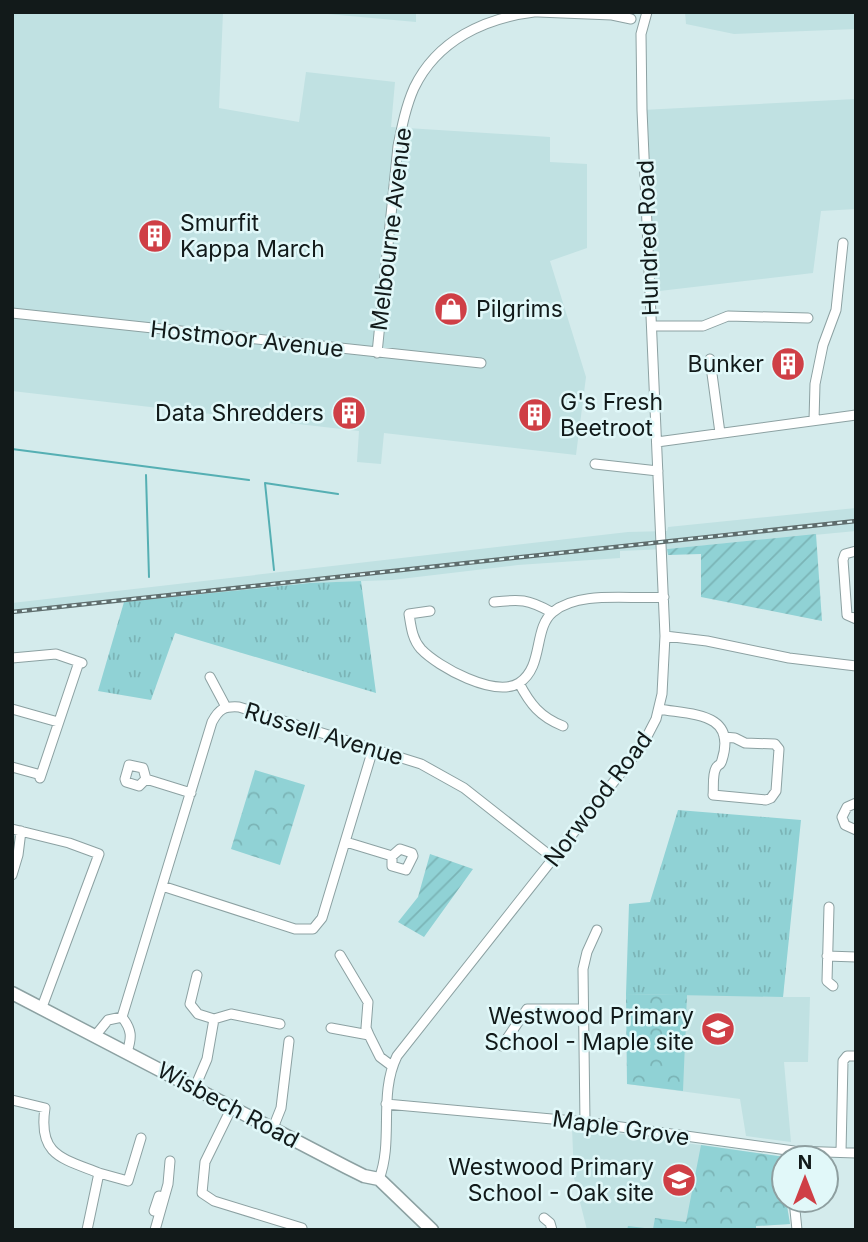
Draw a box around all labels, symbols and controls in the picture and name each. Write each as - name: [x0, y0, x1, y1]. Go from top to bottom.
- street label: Melbourne Avenue: [365, 126, 417, 332]
- street label: Hundred Road: [631, 160, 665, 316]
- place label: Smurfit Kappa March: [180, 209, 325, 263]
- building icon: Smurfit Kappa March: [136, 217, 174, 255]
- shop icon: Pilgrims: [432, 290, 470, 328]
- place label: Pilgrims: [476, 295, 563, 323]
- street label: Hostmoor Avenue: [149, 315, 345, 363]
- building icon: Bunker: [769, 345, 807, 383]
- place label: Bunker: [688, 350, 764, 378]
- place label: G's Fresh Beetroot: [560, 388, 663, 442]
- building icon: Data Shredders: [330, 394, 368, 432]
- building icon: G's Fresh Beetroot: [516, 396, 554, 434]
- place label: Data Shredders: [155, 399, 324, 427]
- street label: Russell Avenue: [241, 697, 407, 771]
- street label: Norwood Road: [538, 726, 658, 872]
- place label: Westwood Primary School - Maple site: [484, 1002, 694, 1056]
- school or university icon: Westwood Primary School - Maple site: [699, 1010, 737, 1048]
- street label: Wisbech Road: [152, 1056, 304, 1154]
- street label: Maple Grove: [551, 1105, 691, 1151]
- north arrow: [770, 1144, 840, 1214]
- text: N: [798, 1151, 812, 1174]
- place label: Westwood Primary School - Oak site: [448, 1153, 654, 1207]
- school or university icon: Westwood Primary School - Oak site: [660, 1161, 698, 1199]

